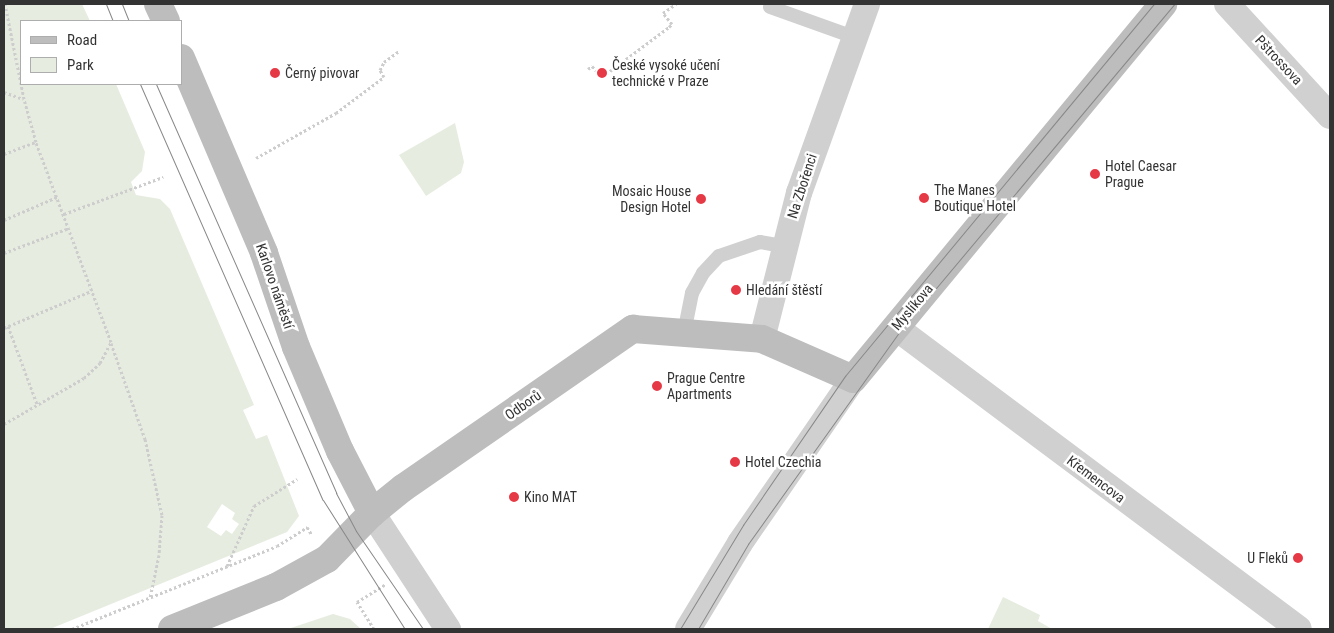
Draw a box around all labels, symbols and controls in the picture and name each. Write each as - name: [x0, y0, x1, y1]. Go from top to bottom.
- legend: [20, 20, 182, 85]
- text: Road: [67, 31, 97, 49]
- street label: Pštrossova: [1252, 32, 1306, 88]
- text: Park: [67, 56, 94, 74]
- place label: České vysoké učení technické v Praze: [612, 57, 720, 90]
- place label: Černý pivovar: [285, 65, 359, 81]
- marker: Černý pivovar: [269, 67, 281, 79]
- marker: České vysoké učení technické v Praze: [596, 67, 608, 79]
- street label: Na Zbořenci: [784, 152, 820, 220]
- place label: Hotel Caesar Prague: [1105, 158, 1176, 190]
- marker: Hotel Caesar Prague: [1089, 168, 1101, 180]
- place label: The Manes Boutique Hotel: [934, 182, 1016, 214]
- place label: Mosaic House Design Hotel: [612, 183, 691, 216]
- marker: The Manes Boutique Hotel: [918, 192, 930, 204]
- marker: Mosaic House Design Hotel: [695, 193, 707, 205]
- street label: Karlovo náměstí: [253, 241, 297, 331]
- street label: Myslíkova: [888, 280, 936, 334]
- place label: Hledání štěstí: [746, 282, 822, 298]
- marker: Hledání štěstí: [730, 284, 742, 296]
- place label: Prague Centre Apartments: [667, 370, 745, 402]
- marker: Prague Centre Apartments: [651, 380, 663, 392]
- street label: Odborů: [502, 387, 544, 423]
- street label: Křemencova: [1064, 452, 1128, 506]
- place label: Hotel Czechia: [745, 454, 822, 470]
- marker: Hotel Czechia: [729, 456, 741, 468]
- place label: Kino MAT: [524, 489, 577, 505]
- marker: Kino MAT: [508, 491, 520, 503]
- place label: U Fleků: [1247, 550, 1288, 566]
- marker: U Fleků: [1292, 552, 1304, 564]

